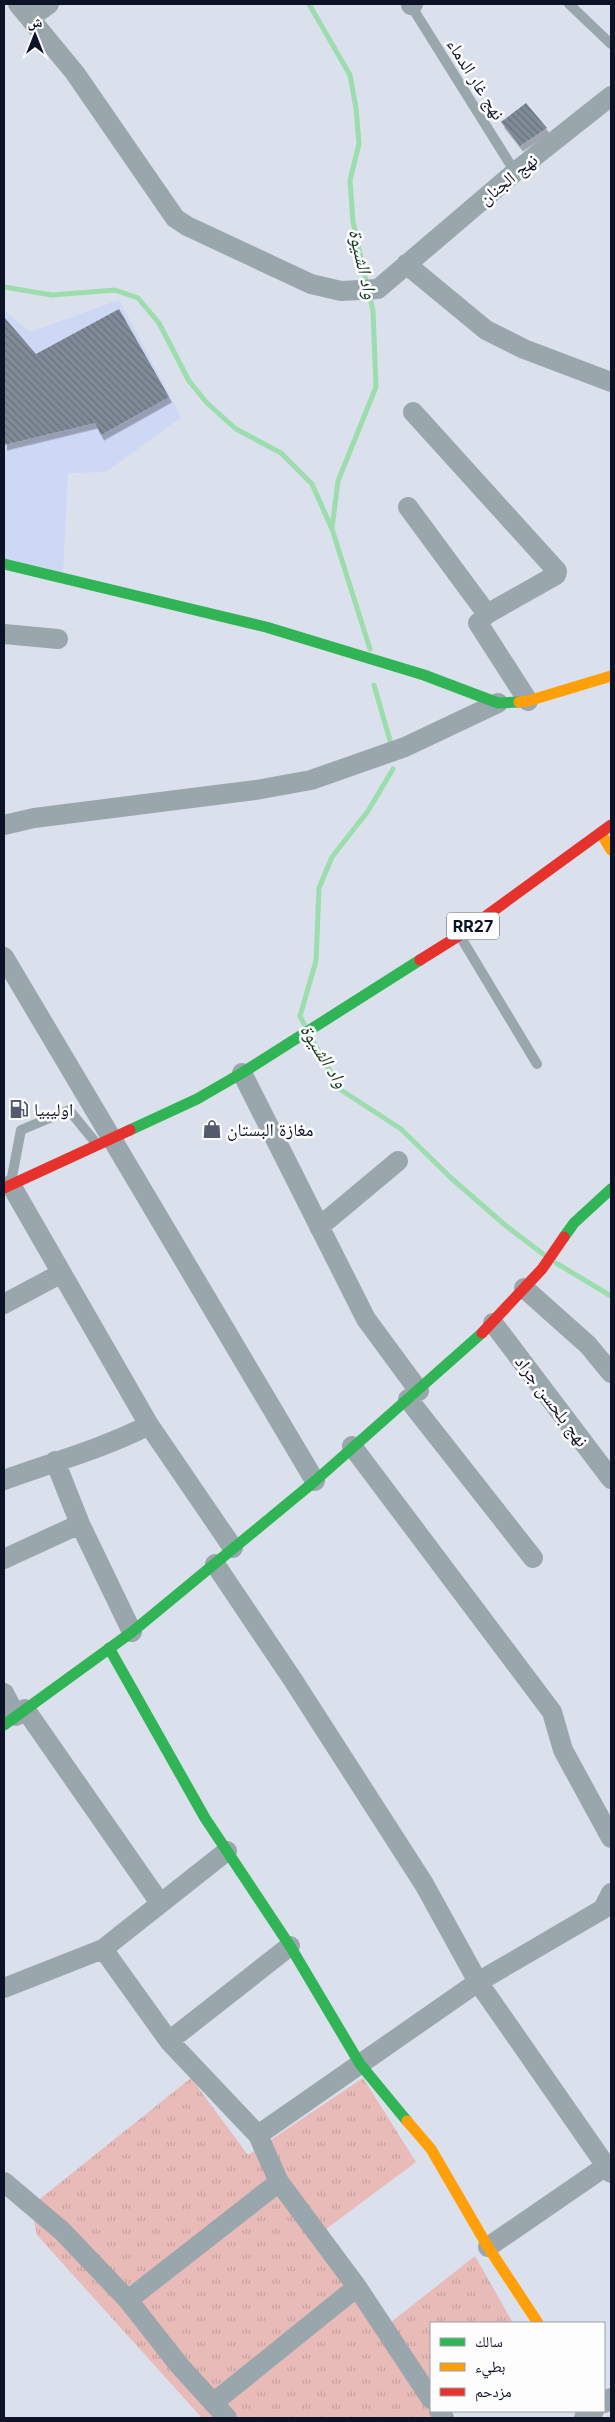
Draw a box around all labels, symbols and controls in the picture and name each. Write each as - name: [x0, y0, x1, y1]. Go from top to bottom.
- north arrow: [10, 10, 60, 60]
- text: ش: [28, 13, 43, 31]
- street label: نهج غار الدماء: [441, 35, 509, 125]
- street label: نهج الجنان: [474, 149, 543, 211]
- water label: واد الشيوة: [344, 227, 382, 301]
- road number: RR27: [447, 912, 499, 939]
- water label: واد الشيوة: [295, 1020, 353, 1092]
- fuel station icon: اوليبيا: [8, 1098, 30, 1120]
- place label: اوليبيا: [34, 1099, 73, 1120]
- shop icon: مغازة البستان: [201, 1118, 223, 1140]
- place label: مغازة البستان: [227, 1119, 313, 1141]
- street label: نهج بلحسن جراد: [509, 1351, 593, 1452]
- legend: [430, 2322, 605, 2412]
- text: سالك: [475, 2332, 503, 2351]
- text: بطيء: [475, 2357, 505, 2379]
- text: مزدحم: [475, 2382, 512, 2402]

